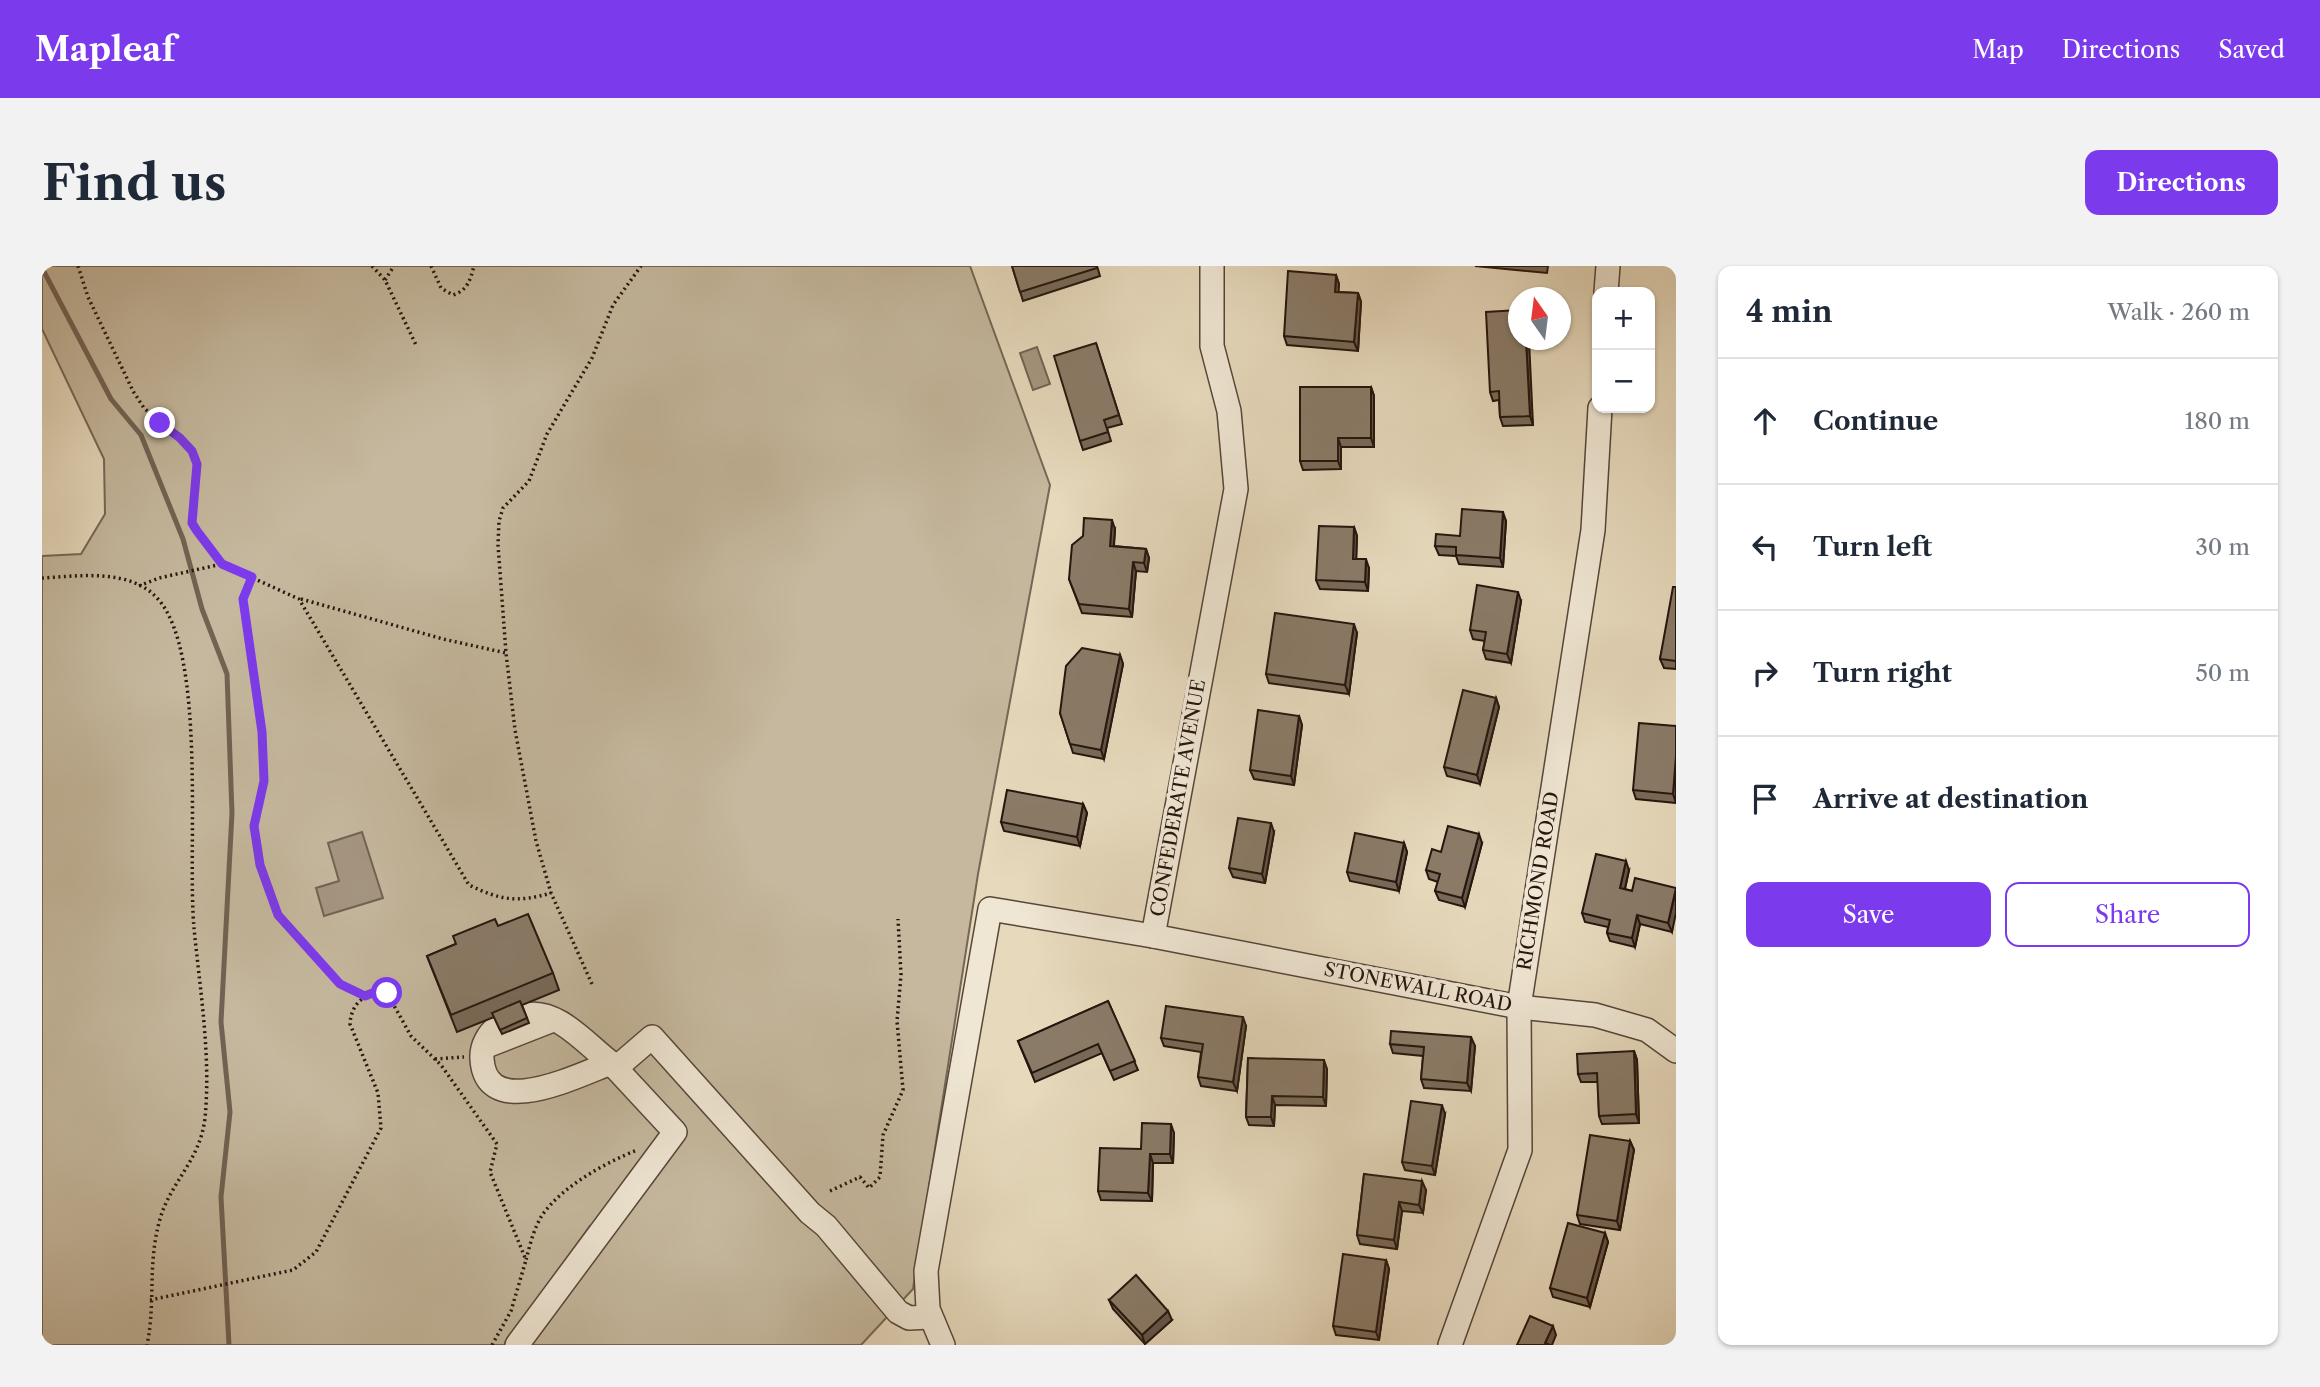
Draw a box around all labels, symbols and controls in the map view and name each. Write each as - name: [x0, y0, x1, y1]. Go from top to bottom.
- text: Mapleaf: [35, 29, 175, 70]
- text: Map: [1972, 35, 2024, 64]
- text: Directions: [2062, 35, 2180, 64]
- text: Saved: [2218, 35, 2285, 64]
- button: Directions: [2085, 150, 2278, 215]
- text: Find us: [42, 152, 226, 213]
- north arrow: [1508, 287, 1571, 350]
- map controls: [1592, 287, 1655, 413]
- button: +: [1592, 287, 1655, 350]
- text: 4 min: [1746, 293, 1832, 330]
- text: Walk · 260 m: [2108, 298, 2250, 326]
- button: −: [1592, 350, 1655, 413]
- icon: ahead: [1746, 402, 1784, 440]
- text: Continue: [1813, 405, 1938, 437]
- route end: [144, 407, 175, 438]
- text: 180 m: [2185, 407, 2250, 435]
- icon: left: [1746, 528, 1784, 566]
- text: Turn left: [1813, 531, 1932, 563]
- text: 30 m: [2195, 533, 2250, 561]
- icon: right: [1746, 654, 1784, 692]
- text: Turn right: [1813, 657, 1952, 689]
- text: 50 m: [2195, 659, 2250, 687]
- street label: CONFEDERATE AVENUE: [1146, 678, 1210, 918]
- icon: arrive: [1746, 780, 1784, 818]
- text: Arrive at destination: [1813, 783, 2088, 815]
- street label: RICHMOND ROAD: [1512, 790, 1564, 972]
- button: Save: [1746, 882, 1991, 947]
- button: Share: [2005, 882, 2250, 947]
- street label: STONEWALL ROAD: [1322, 957, 1514, 1017]
- route start: [371, 977, 402, 1008]

